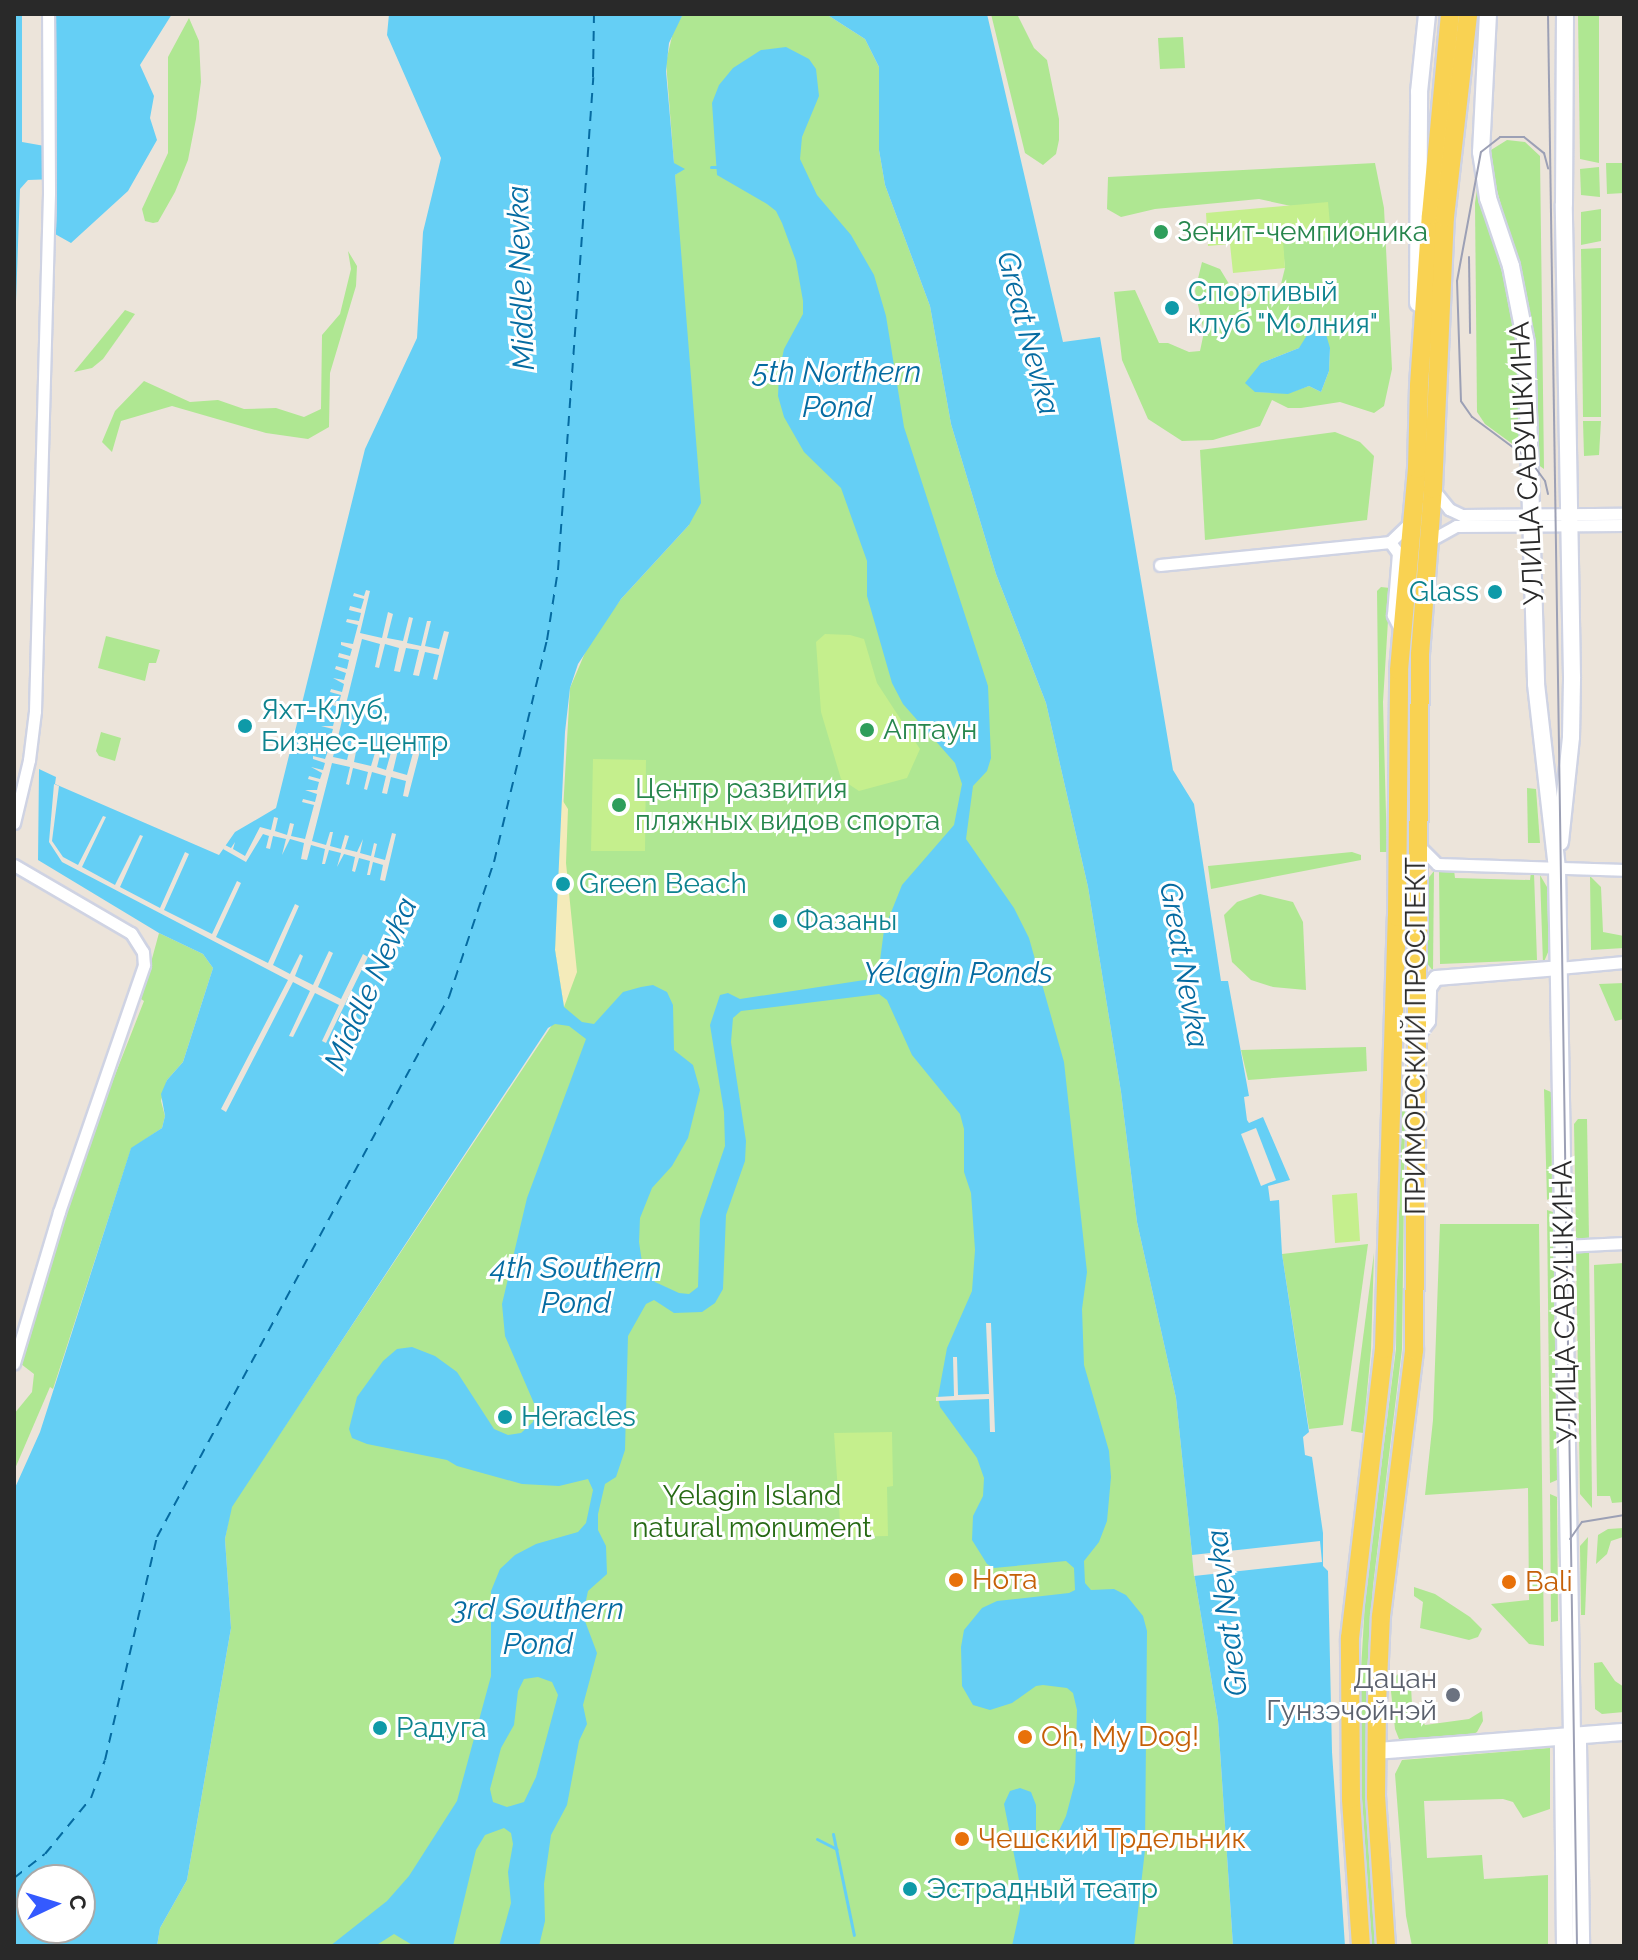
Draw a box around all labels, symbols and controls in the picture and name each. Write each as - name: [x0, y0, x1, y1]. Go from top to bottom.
- water label: Middle Nevka: [500, 185, 542, 371]
- place label: Зенит-чемпионика: [1177, 215, 1428, 249]
- marker: Зенит-чемпионика: [1152, 223, 1170, 241]
- water label: Great Nevka: [989, 247, 1067, 419]
- place label: Спортивый клуб "Молния": [1188, 275, 1379, 341]
- marker: Спортивый клуб "Молния": [1163, 299, 1181, 317]
- street label: УЛИЦА САВУШКИНА: [1503, 320, 1551, 606]
- water label: 5th Northern Pond: [753, 354, 921, 424]
- place label: Glass: [1409, 575, 1479, 609]
- marker: Glass: [1486, 583, 1504, 601]
- place label: Яхт-Клуб, Бизнес-центр: [261, 693, 448, 759]
- place label: Аптаун: [883, 713, 977, 747]
- marker: Яхт-Клуб, Бизнес-центр: [236, 717, 254, 735]
- marker: Аптаун: [858, 721, 876, 739]
- place label: Центр развития пляжных видов спорта: [635, 772, 940, 838]
- marker: Центр развития пляжных видов спорта: [610, 796, 628, 814]
- street label: ПРИМОРСКИЙ ПРОСПЕКТ: [1399, 857, 1433, 1215]
- place label: Green Beach: [579, 867, 747, 901]
- marker: Green Beach: [554, 875, 572, 893]
- water label: Great Nevka: [1152, 879, 1216, 1051]
- water label: Middle Nevka: [317, 892, 425, 1076]
- place label: Фазаны: [796, 904, 897, 938]
- marker: Фазаны: [771, 912, 789, 930]
- water label: Yelagin Ponds: [863, 955, 1053, 991]
- street label: УЛИЦА САВУШКИНА: [1546, 1160, 1584, 1444]
- water label: 4th Southern Pond: [491, 1250, 661, 1320]
- place label: Heracles: [521, 1400, 636, 1434]
- marker: Heracles: [496, 1408, 514, 1426]
- park label: Yelagin Island natural monument: [632, 1479, 872, 1545]
- water label: Great Nevka: [1199, 1528, 1255, 1698]
- place label: Нота: [972, 1563, 1038, 1597]
- place label: Bali: [1525, 1565, 1573, 1599]
- marker: Нота: [947, 1571, 965, 1589]
- marker: Bali: [1500, 1573, 1518, 1591]
- water label: 3rd Southern Pond: [452, 1591, 624, 1662]
- place label: Дацан Гунзэчойнэй: [1266, 1662, 1437, 1728]
- marker: Дацан Гунзэчойнэй: [1444, 1686, 1462, 1704]
- place label: Радуга: [396, 1711, 487, 1745]
- marker: Радуга: [371, 1719, 389, 1737]
- place label: Oh, My Dog!: [1041, 1720, 1200, 1754]
- marker: Oh, My Dog!: [1016, 1728, 1034, 1746]
- place label: Чешский Трдельник: [978, 1822, 1247, 1856]
- marker: Чешский Трдельник: [953, 1830, 971, 1848]
- north arrow: [16, 1864, 96, 1944]
- place label: Эстрадный театр: [926, 1872, 1158, 1906]
- marker: Эстрадный театр: [901, 1880, 919, 1898]
- text: С: [64, 1894, 91, 1911]

